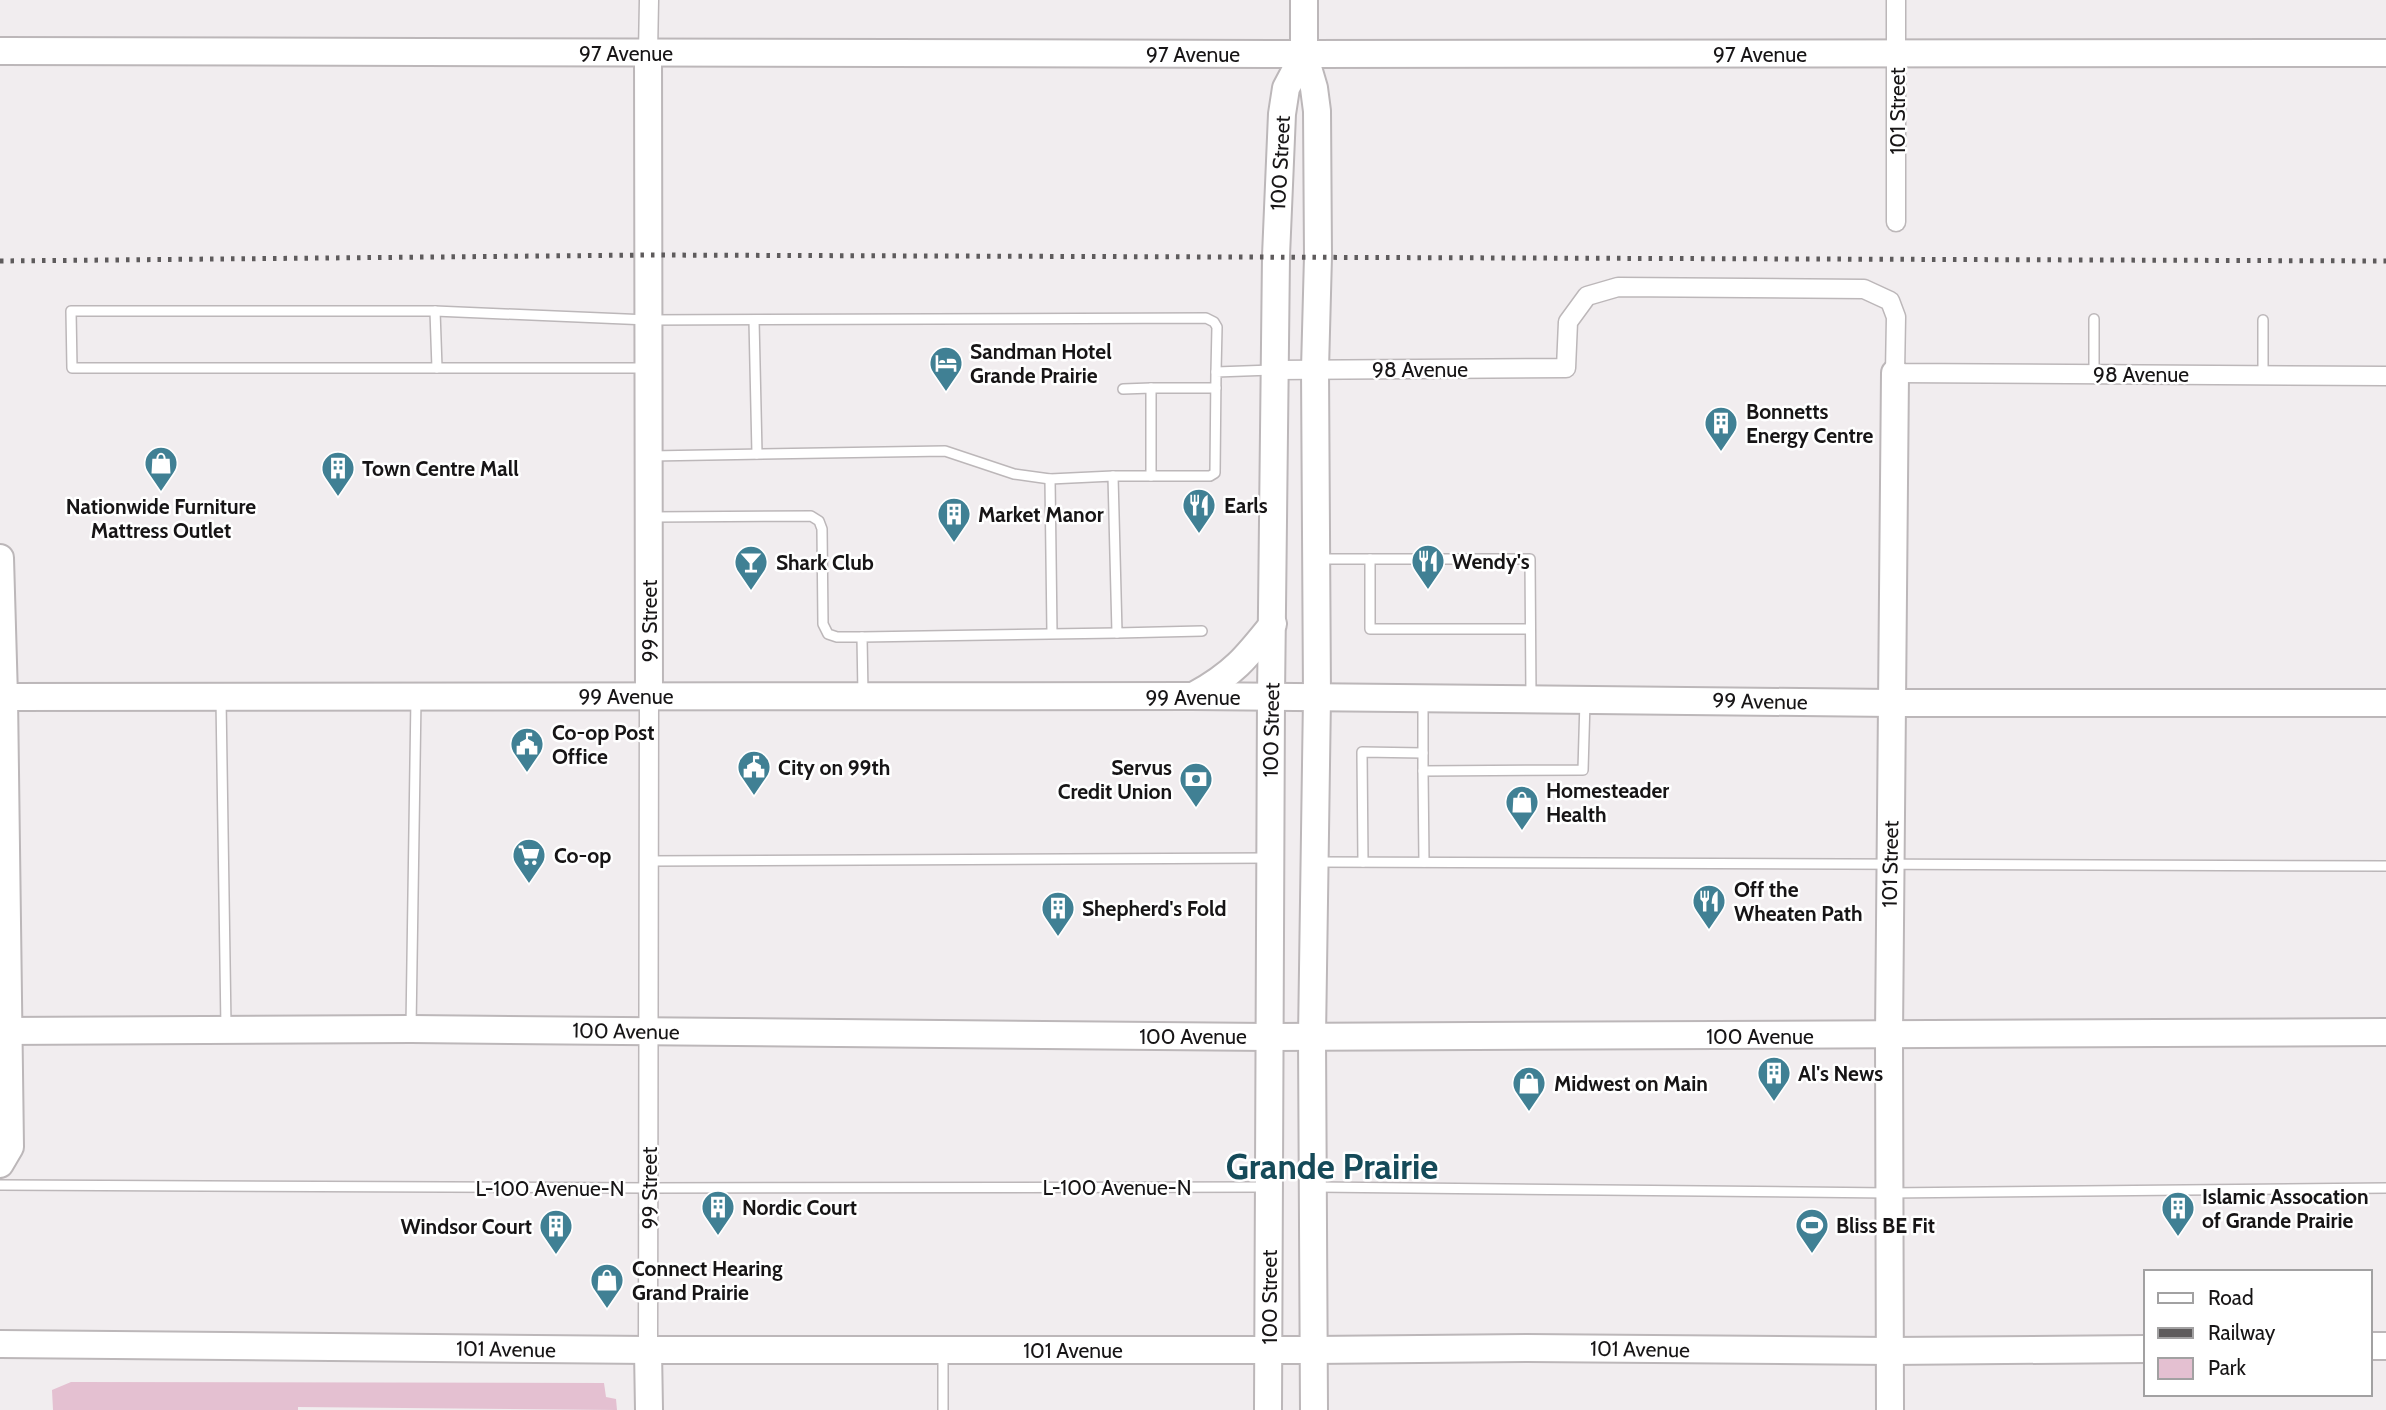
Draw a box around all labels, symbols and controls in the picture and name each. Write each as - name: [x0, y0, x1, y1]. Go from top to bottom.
- street label: 97 Avenue: [579, 41, 673, 66]
- street label: 97 Avenue: [1146, 42, 1240, 67]
- street label: 97 Avenue: [1713, 42, 1807, 67]
- street label: 101 Street: [1885, 67, 1910, 155]
- street label: 100 Street: [1265, 115, 1295, 211]
- place label: Sandman Hotel Grande Prairie: [970, 339, 1112, 388]
- hotel icon: Sandman Hotel Grande Prairie: [927, 344, 965, 393]
- street label: 98 Avenue: [1372, 357, 1468, 382]
- street label: 98 Avenue: [2093, 362, 2189, 387]
- place label: Bonnetts Energy Centre: [1746, 399, 1873, 448]
- building icon: Bonnetts Energy Centre: [1702, 404, 1740, 453]
- shop icon: Nationwide Furniture Mattress Outlet: [142, 444, 180, 493]
- building icon: Town Centre Mall: [319, 449, 357, 498]
- place label: Town Centre Mall: [362, 456, 519, 481]
- restaurant icon: Earls: [1180, 486, 1218, 535]
- place label: Earls: [1224, 493, 1268, 518]
- place label: Nationwide Furniture Mattress Outlet: [66, 494, 256, 543]
- building icon: Market Manor: [935, 495, 973, 544]
- place label: Market Manor: [978, 502, 1104, 527]
- restaurant icon: Wendy's: [1409, 542, 1447, 591]
- bar icon: Shark Club: [732, 543, 770, 592]
- place label: Wendy's: [1452, 549, 1530, 574]
- place label: Shark Club: [776, 550, 874, 575]
- street label: 99 Street: [637, 580, 662, 662]
- street label: 100 Street: [1258, 682, 1284, 778]
- street label: 99 Avenue: [578, 684, 674, 709]
- street label: 99 Avenue: [1145, 685, 1241, 710]
- street label: 99 Avenue: [1712, 688, 1808, 714]
- place label: Co-op Post Office: [552, 720, 654, 769]
- public building icon: Co-op Post Office: [508, 725, 546, 774]
- public building icon: City on 99th: [735, 748, 773, 797]
- place label: City on 99th: [778, 755, 890, 780]
- place label: Servus Credit Union: [1058, 755, 1172, 804]
- bank icon: Servus Credit Union: [1177, 760, 1215, 809]
- place label: Homesteader Health: [1546, 778, 1669, 827]
- shop icon: Homesteader Health: [1503, 783, 1541, 832]
- street label: 101 Street: [1877, 820, 1903, 908]
- supermarket icon: Co-op: [510, 836, 548, 885]
- place label: Co-op: [554, 843, 611, 868]
- place label: Off the Wheaten Path: [1734, 877, 1863, 926]
- restaurant icon: Off the Wheaten Path: [1690, 882, 1728, 931]
- building icon: Shepherd's Fold: [1039, 889, 1077, 938]
- place label: Shepherd's Fold: [1082, 896, 1226, 921]
- street label: 100 Avenue: [572, 1018, 680, 1044]
- street label: 100 Avenue: [1139, 1024, 1247, 1049]
- street label: 100 Avenue: [1706, 1024, 1814, 1049]
- building icon: Al's News: [1755, 1054, 1793, 1103]
- place label: Al's News: [1798, 1061, 1883, 1086]
- shop icon: Midwest on Main: [1510, 1064, 1548, 1113]
- place label: Midwest on Main: [1554, 1071, 1708, 1096]
- district label: Grande Prairie: [1226, 1145, 1438, 1188]
- street label: 99 Street: [637, 1147, 662, 1229]
- street label: L-100 Avenue-N: [1042, 1175, 1192, 1200]
- street label: L-100 Avenue-N: [475, 1176, 625, 1201]
- place label: Islamic Assocation of Grande Prairie: [2202, 1184, 2369, 1233]
- building icon: Nordic Court: [699, 1188, 737, 1237]
- building icon: Islamic Assocation of Grande Prairie: [2159, 1189, 2197, 1238]
- place label: Nordic Court: [742, 1195, 857, 1220]
- sports icon: Bliss BE Fit: [1793, 1206, 1831, 1255]
- building icon: Windsor Court: [537, 1207, 575, 1256]
- place label: Bliss BE Fit: [1836, 1213, 1935, 1238]
- place label: Windsor Court: [400, 1214, 532, 1239]
- street label: 100 Street: [1257, 1250, 1282, 1344]
- place label: Connect Hearing Grand Prairie: [632, 1256, 783, 1305]
- shop icon: Connect Hearing Grand Prairie: [588, 1261, 626, 1310]
- legend: [2144, 1270, 2372, 1396]
- text: Road: [2208, 1285, 2254, 1310]
- text: Railway: [2208, 1320, 2276, 1345]
- street label: 101 Avenue: [456, 1336, 556, 1362]
- street label: 101 Avenue: [1590, 1336, 1690, 1362]
- street label: 101 Avenue: [1023, 1338, 1123, 1363]
- text: Park: [2208, 1355, 2246, 1380]

